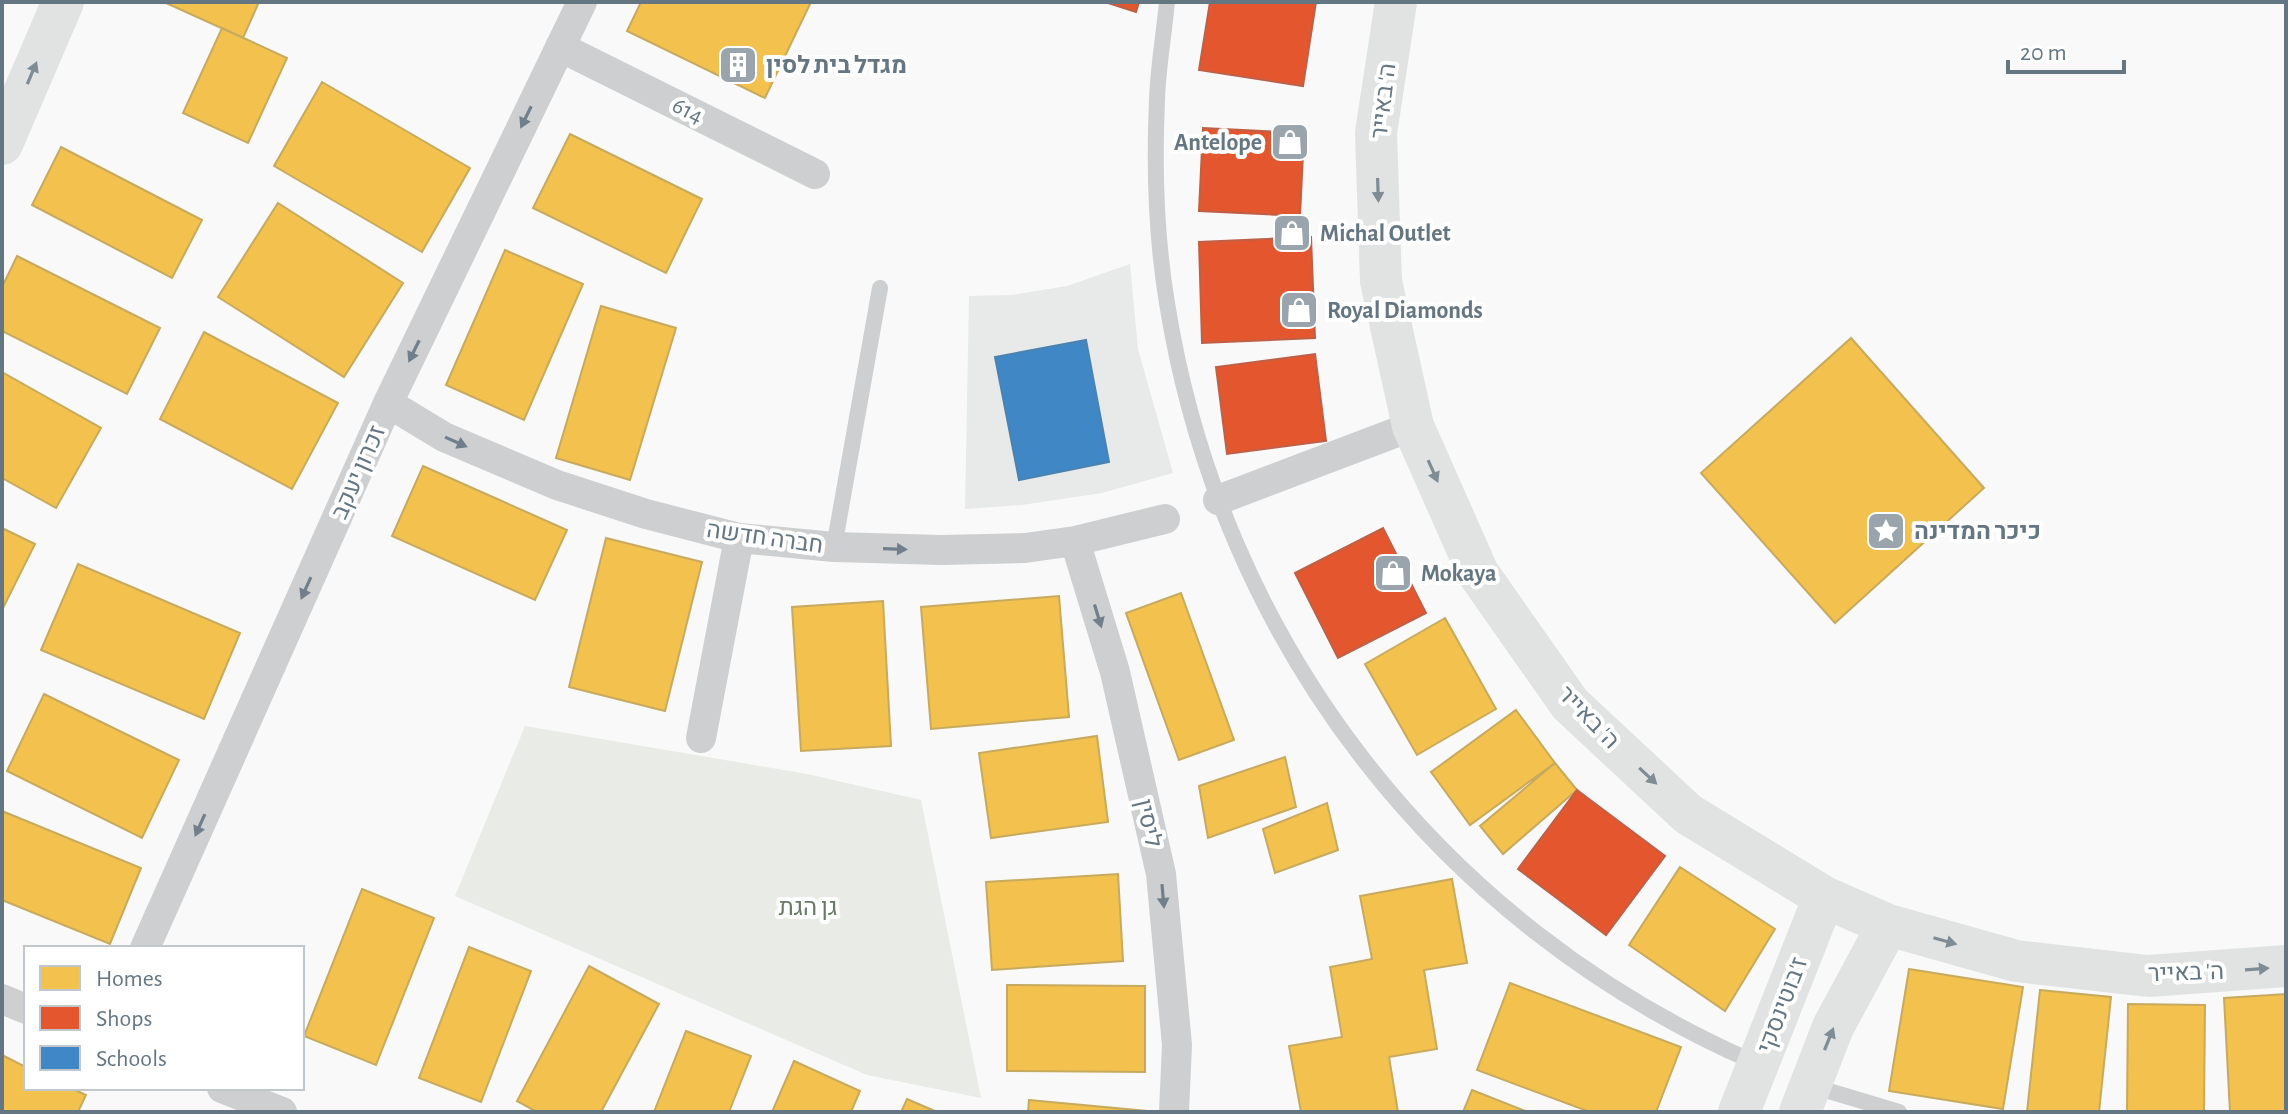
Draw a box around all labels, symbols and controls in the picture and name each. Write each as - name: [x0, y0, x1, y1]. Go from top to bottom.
- scale bar: [2008, 24, 2124, 74]
- text: 20 m: [2020, 41, 2067, 65]
- building icon: מגדל בית לסין: [717, 44, 759, 86]
- place label: מגדל בית לסין: [766, 54, 907, 78]
- one-way arrow: [26, 61, 39, 85]
- street label: ה' באייר: [1367, 62, 1401, 140]
- street label: 614: [668, 93, 707, 129]
- one-way arrow: [519, 105, 533, 128]
- shop icon: Antelope: [1269, 121, 1311, 163]
- place label: Antelope: [1174, 131, 1262, 155]
- one-way arrow: [1372, 178, 1385, 203]
- shop icon: Michal Outlet: [1271, 212, 1313, 254]
- place label: Michal Outlet: [1320, 222, 1451, 246]
- shop icon: Royal Diamonds: [1278, 289, 1320, 331]
- place label: Royal Diamonds: [1327, 299, 1483, 323]
- one-way arrow: [407, 340, 420, 363]
- street label: זכרון יעקב: [328, 422, 390, 523]
- one-way arrow: [444, 435, 468, 448]
- one-way arrow: [1427, 459, 1440, 483]
- place icon: כיכר המדינה: [1865, 510, 1907, 552]
- street label: חברה חדשה: [705, 518, 825, 558]
- place label: כיכר המדינה: [1914, 520, 2041, 544]
- one-way arrow: [883, 542, 908, 555]
- shop icon: Mokaya: [1372, 552, 1414, 594]
- place label: Mokaya: [1421, 562, 1496, 586]
- one-way arrow: [299, 576, 313, 600]
- one-way arrow: [1092, 604, 1105, 628]
- street label: ה' באייר: [1553, 682, 1623, 753]
- one-way arrow: [1638, 767, 1657, 785]
- street label: ליסין: [1131, 797, 1165, 850]
- one-way arrow: [193, 813, 207, 837]
- one-way arrow: [1157, 884, 1170, 909]
- park label: גן הגת: [779, 896, 837, 920]
- one-way arrow: [1933, 936, 1958, 948]
- legend: [24, 946, 304, 1090]
- street label: ז'בוטינסקי: [1754, 954, 1812, 1057]
- street label: ה' באייר: [2147, 960, 2225, 986]
- one-way arrow: [2245, 962, 2270, 975]
- text: Homes: [96, 967, 163, 991]
- text: Shops: [96, 1007, 152, 1031]
- one-way arrow: [1823, 1027, 1836, 1051]
- text: Schools: [96, 1047, 167, 1071]

